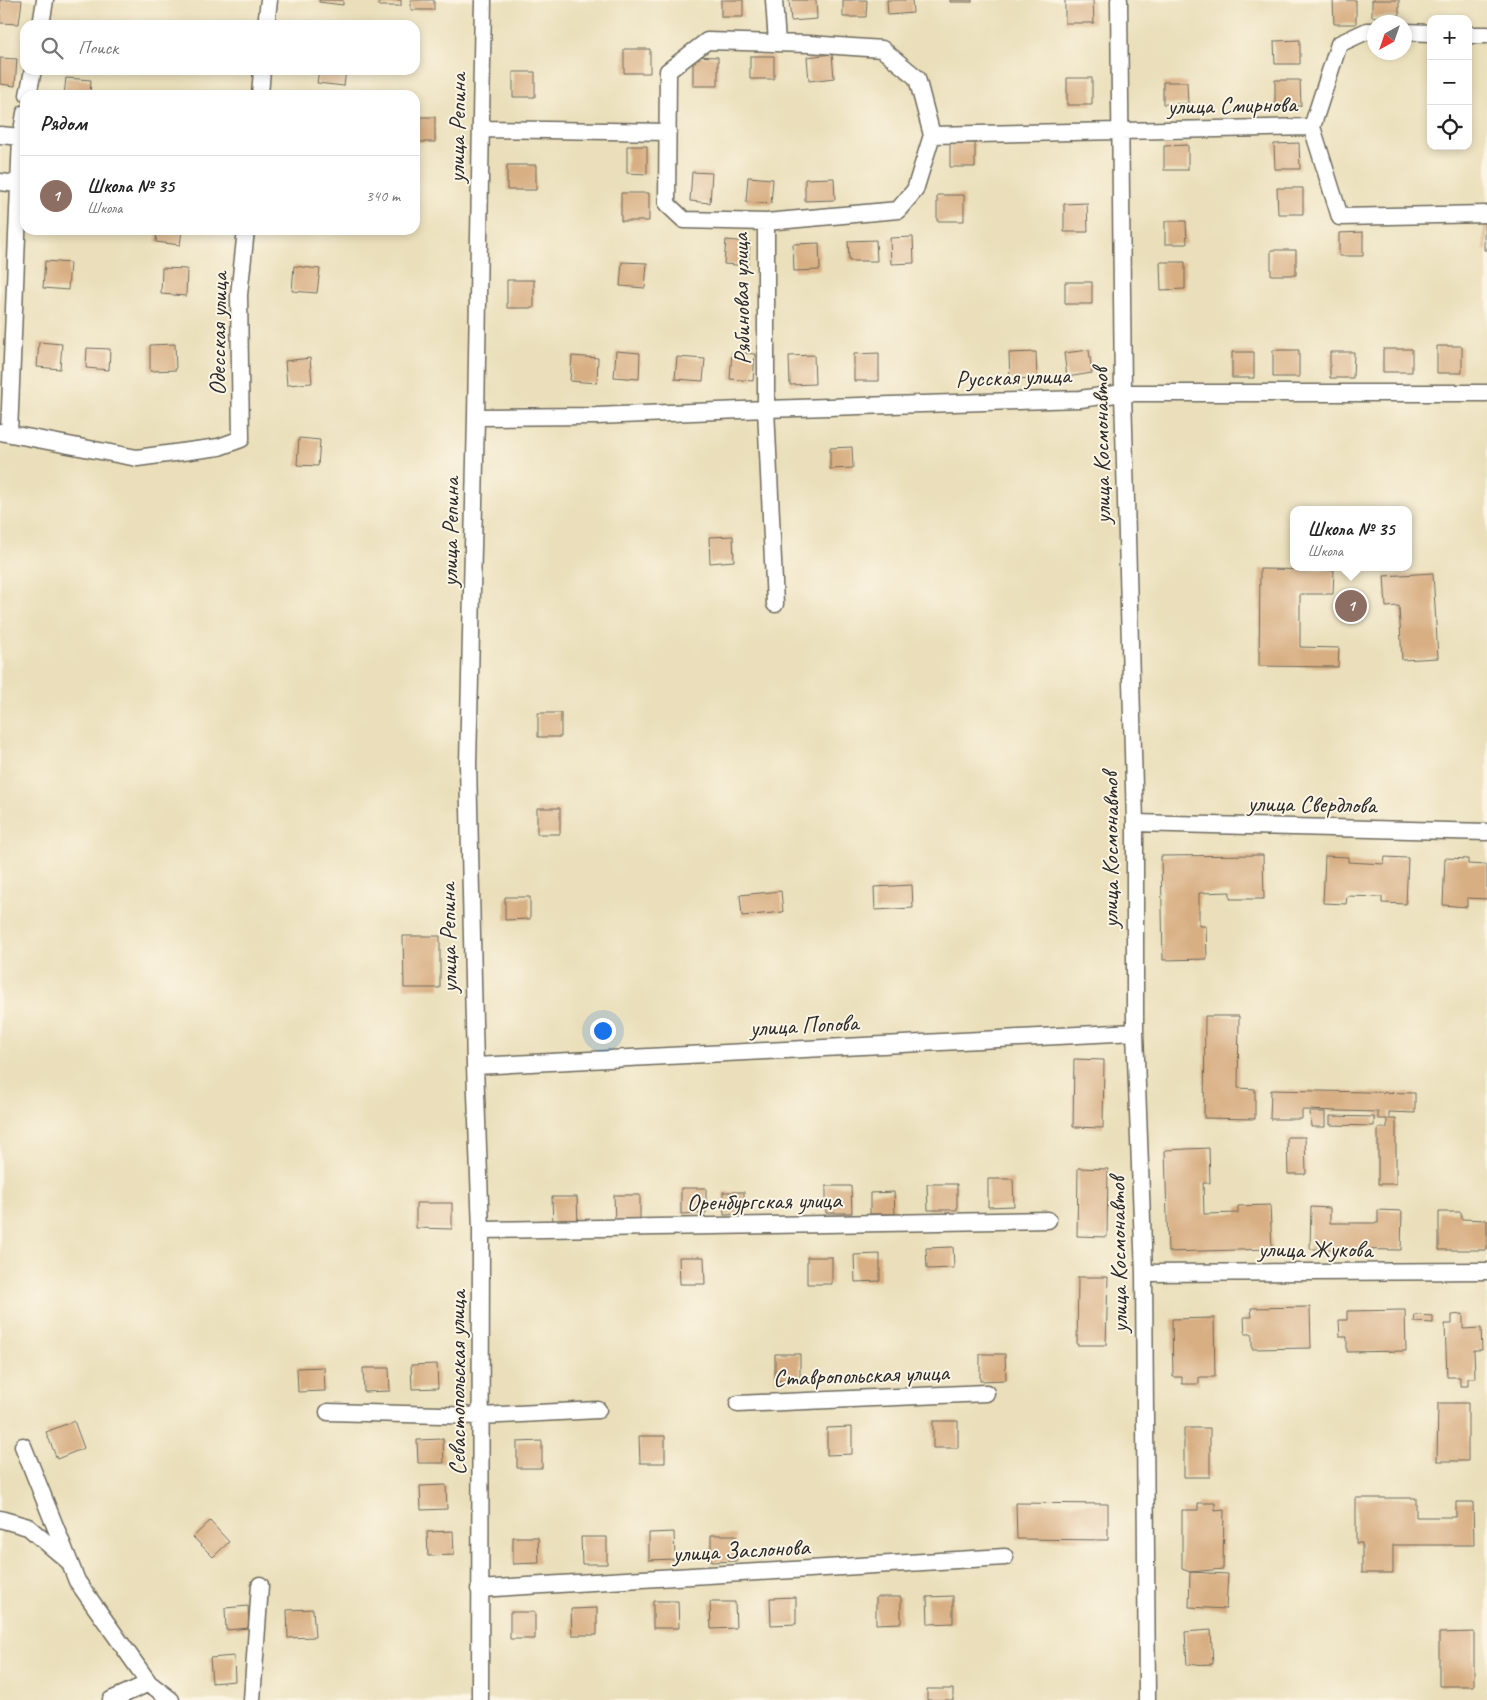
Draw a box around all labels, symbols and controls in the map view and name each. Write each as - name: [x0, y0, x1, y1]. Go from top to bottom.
- north arrow: [1367, 15, 1412, 60]
- map controls: [1427, 15, 1472, 150]
- button: +: [1427, 15, 1472, 60]
- search box: [20, 20, 420, 75]
- icon: search: [38, 34, 66, 62]
- text: Поиск: [78, 36, 118, 60]
- button: −: [1427, 60, 1472, 105]
- street label: улица Репина: [441, 71, 473, 185]
- street label: улица Смирнова: [1165, 89, 1299, 121]
- button: locate: [1427, 105, 1472, 150]
- text: Рядом: [40, 110, 87, 136]
- text: Школа № 35: [87, 174, 174, 198]
- text: 1: [52, 186, 60, 206]
- text: 340 m: [366, 186, 400, 206]
- text: Школа: [87, 198, 122, 218]
- street label: Рябиновая улица: [725, 232, 757, 365]
- street label: Одесская улица: [202, 270, 234, 396]
- street label: Русская улица: [955, 360, 1073, 394]
- street label: улица Космонавтов: [1085, 364, 1117, 526]
- street label: улица Репина: [434, 475, 466, 589]
- popup: [1290, 506, 1412, 571]
- text: Школа № 35: [1307, 517, 1395, 541]
- text: Школа: [1307, 541, 1343, 561]
- pin: 1: [1335, 587, 1367, 625]
- street label: улица Космонавтов: [1095, 768, 1125, 930]
- street label: улица Свердлова: [1245, 788, 1379, 820]
- street label: улица Репина: [432, 881, 464, 995]
- street label: улица Попова: [747, 1007, 861, 1043]
- your location: [590, 1018, 616, 1044]
- street label: улица Космонавтов: [1102, 1173, 1134, 1335]
- street label: Оренбургская улица: [686, 1185, 843, 1217]
- street label: улица Жукова: [1256, 1234, 1374, 1264]
- street label: Севастопольская улица: [442, 1288, 472, 1475]
- street label: Ставропольская улица: [773, 1357, 951, 1393]
- street label: улица Заслонова: [670, 1531, 812, 1569]

